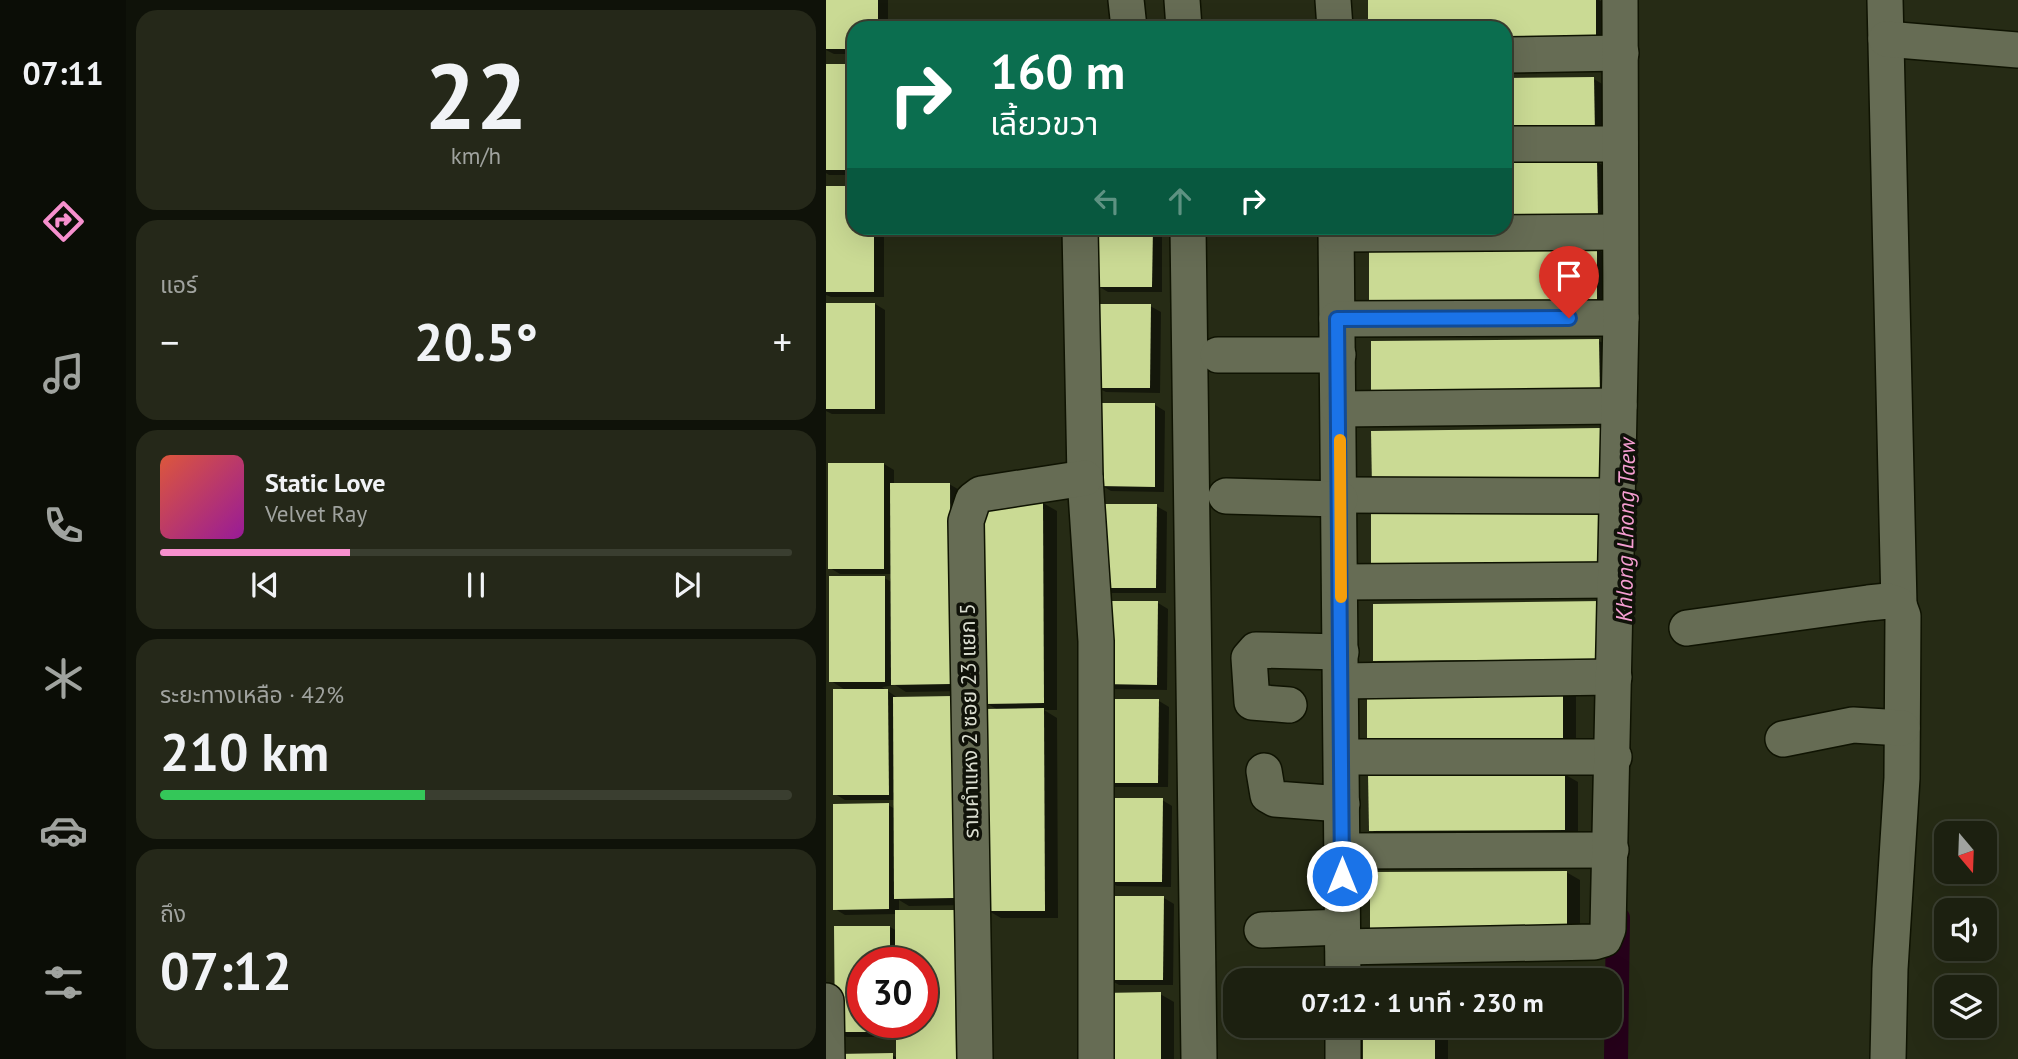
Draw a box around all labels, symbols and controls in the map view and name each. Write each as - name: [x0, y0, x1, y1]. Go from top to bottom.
- text: 22: [424, 36, 528, 154]
- text: 160 m: [990, 39, 1125, 103]
- icon: right: [875, 49, 966, 140]
- text: 07:11: [22, 52, 104, 94]
- text: เลี้ยวขวา: [990, 102, 1098, 144]
- text: km/h: [451, 141, 501, 170]
- icon: left: [1088, 182, 1126, 220]
- icon: ahead: [1161, 182, 1199, 220]
- icon: right: [1234, 182, 1272, 220]
- icon: directions: [39, 197, 88, 246]
- pin: [1539, 246, 1599, 318]
- icon: arrive: [1550, 257, 1588, 295]
- text: แอร์: [160, 270, 197, 299]
- text: 20.5°: [414, 308, 538, 375]
- text: −: [160, 317, 179, 366]
- text: +: [773, 317, 792, 366]
- icon: music: [39, 349, 88, 398]
- water label: Khlong Lhong Taew: [1609, 435, 1641, 622]
- text: Static Love: [265, 466, 386, 499]
- text: Velvet Ray: [265, 499, 367, 528]
- icon: phone: [39, 501, 88, 550]
- icon: previous: [246, 566, 284, 604]
- icon: pause: [457, 566, 495, 604]
- icon: next: [668, 566, 706, 604]
- street label: รามคำแหง 2 ซอย 23 แยก 5: [953, 603, 985, 839]
- icon: climate: [39, 654, 88, 703]
- text: ระยะทางเหลือ · 42%: [160, 680, 344, 709]
- text: 210 km: [160, 718, 329, 785]
- icon: car: [39, 806, 88, 855]
- north arrow: [1934, 821, 1997, 884]
- map controls: [1934, 821, 1997, 1038]
- position arrow: [1305, 839, 1379, 913]
- button: sound: [1934, 898, 1997, 961]
- text: ถึง: [160, 899, 186, 928]
- text: 07:12: [160, 937, 292, 1004]
- speed limit sign: 30: [847, 947, 938, 1038]
- icon: filters: [39, 958, 88, 1007]
- button: layers: [1934, 975, 1997, 1038]
- text: 07:12 · 1 นาที · 230 m: [1301, 986, 1544, 1019]

